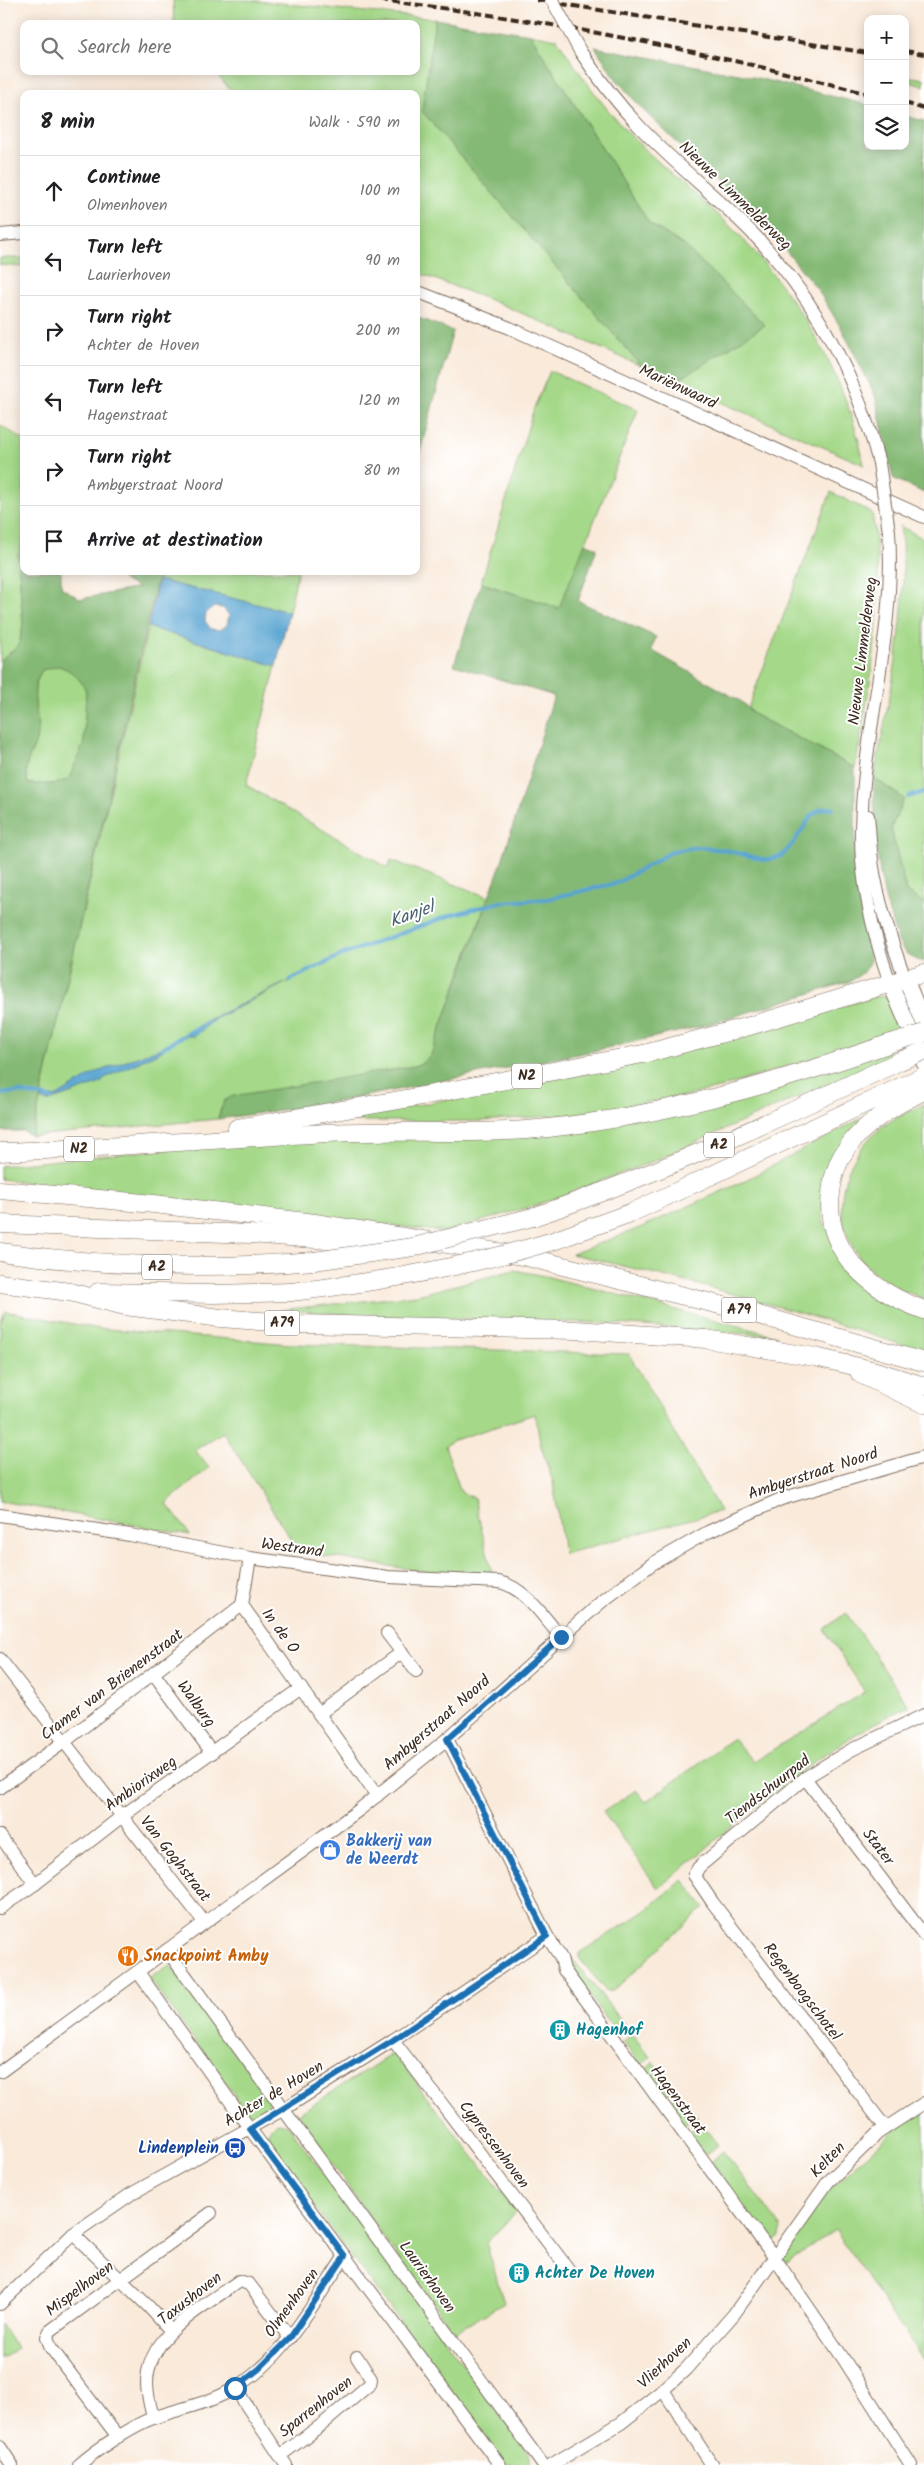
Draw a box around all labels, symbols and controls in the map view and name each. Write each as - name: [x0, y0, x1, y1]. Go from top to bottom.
- map controls: [864, 15, 909, 150]
- button: +: [864, 15, 909, 60]
- search box: [20, 20, 420, 75]
- text: Search here: [78, 33, 172, 63]
- icon: search: [38, 34, 66, 62]
- button: −: [864, 60, 909, 105]
- button: layers: [864, 105, 909, 150]
- text: 8 min: [40, 106, 95, 139]
- text: Walk · 590 m: [308, 110, 400, 135]
- street label: Nieuwe Limmelderweg: [673, 135, 797, 257]
- text: Continue: [87, 163, 160, 193]
- icon: ahead: [40, 177, 68, 205]
- text: 100 m: [360, 178, 400, 203]
- text: Olmenhoven: [87, 193, 168, 218]
- text: Turn left: [87, 233, 162, 263]
- icon: left: [40, 247, 68, 275]
- text: 90 m: [365, 248, 400, 273]
- text: Laurierhoven: [87, 263, 171, 288]
- text: Turn right: [87, 303, 172, 333]
- icon: right: [40, 317, 68, 345]
- text: 200 m: [356, 318, 400, 343]
- text: Achter de Hoven: [87, 333, 200, 358]
- street label: Mariënwaard: [635, 358, 722, 416]
- text: Turn left: [87, 373, 162, 403]
- icon: left: [40, 387, 68, 415]
- text: 120 m: [359, 388, 400, 413]
- text: Hagenstraat: [87, 403, 168, 428]
- text: Turn right: [87, 443, 172, 473]
- icon: right: [40, 457, 68, 485]
- text: 80 m: [363, 458, 400, 483]
- text: Ambyerstraat Noord: [87, 473, 222, 498]
- text: Arrive at destination: [87, 526, 263, 556]
- icon: arrive: [40, 527, 68, 555]
- street label: Nieuwe Limmelderweg: [842, 575, 884, 727]
- water label: Kanjel: [386, 892, 442, 936]
- road number: N2: [512, 1064, 542, 1088]
- road number: A2: [704, 1132, 734, 1158]
- road number: N2: [64, 1136, 94, 1162]
- road number: A2: [142, 1254, 172, 1280]
- road number: A79: [722, 1298, 756, 1322]
- road number: A79: [264, 1310, 300, 1336]
- street label: Ambyerstraat Noord: [745, 1441, 882, 1507]
- street label: Westrand: [260, 1531, 325, 1565]
- street label: In de O: [255, 1603, 305, 1659]
- street label: Cramer van Brienenstraat: [35, 1622, 189, 1747]
- route end: [550, 1626, 573, 1649]
- street label: Ambyerstraat Noord: [378, 1668, 497, 1777]
- street label: Walburg: [170, 1675, 222, 1733]
- street label: Tiendschuurpad: [720, 1748, 817, 1831]
- street label: Ambiorixweg: [100, 1750, 182, 1818]
- street label: Van Goghstraat: [133, 1810, 217, 1908]
- street label: Stater: [856, 1823, 901, 1872]
- place label: Bakkerij van de Weerdt: [346, 1829, 432, 1872]
- shop icon: Bakkerij van de Weerdt: [318, 1838, 342, 1862]
- street label: Regenboogschotel: [757, 1938, 847, 2046]
- restaurant icon: Snackpoint Amby: [116, 1944, 140, 1968]
- place label: Snackpoint Amby: [144, 1944, 269, 1969]
- building icon: Hagenhof: [548, 2018, 572, 2042]
- place label: Hagenhof: [576, 2018, 644, 2043]
- street label: Achter de Hoven: [219, 2054, 329, 2134]
- street label: Hagenstraat: [644, 2060, 713, 2141]
- street label: Cypressenhoven: [452, 2096, 536, 2194]
- place label: Lindenplein: [138, 2136, 219, 2161]
- bus stop icon: Lindenplein: [223, 2136, 247, 2160]
- street label: Kelten: [804, 2136, 852, 2184]
- street label: Laurierhoven: [392, 2236, 462, 2318]
- street label: Mispelhoven: [40, 2255, 120, 2323]
- building icon: Achter De Hoven: [507, 2261, 531, 2285]
- place label: Achter De Hoven: [535, 2261, 655, 2286]
- street label: Olmenhoven: [258, 2263, 326, 2343]
- street label: Taxushoven: [152, 2266, 228, 2332]
- street label: Vlierhoven: [632, 2331, 698, 2395]
- street label: Sparrenhoven: [274, 2370, 358, 2444]
- route start: [224, 2377, 247, 2400]

